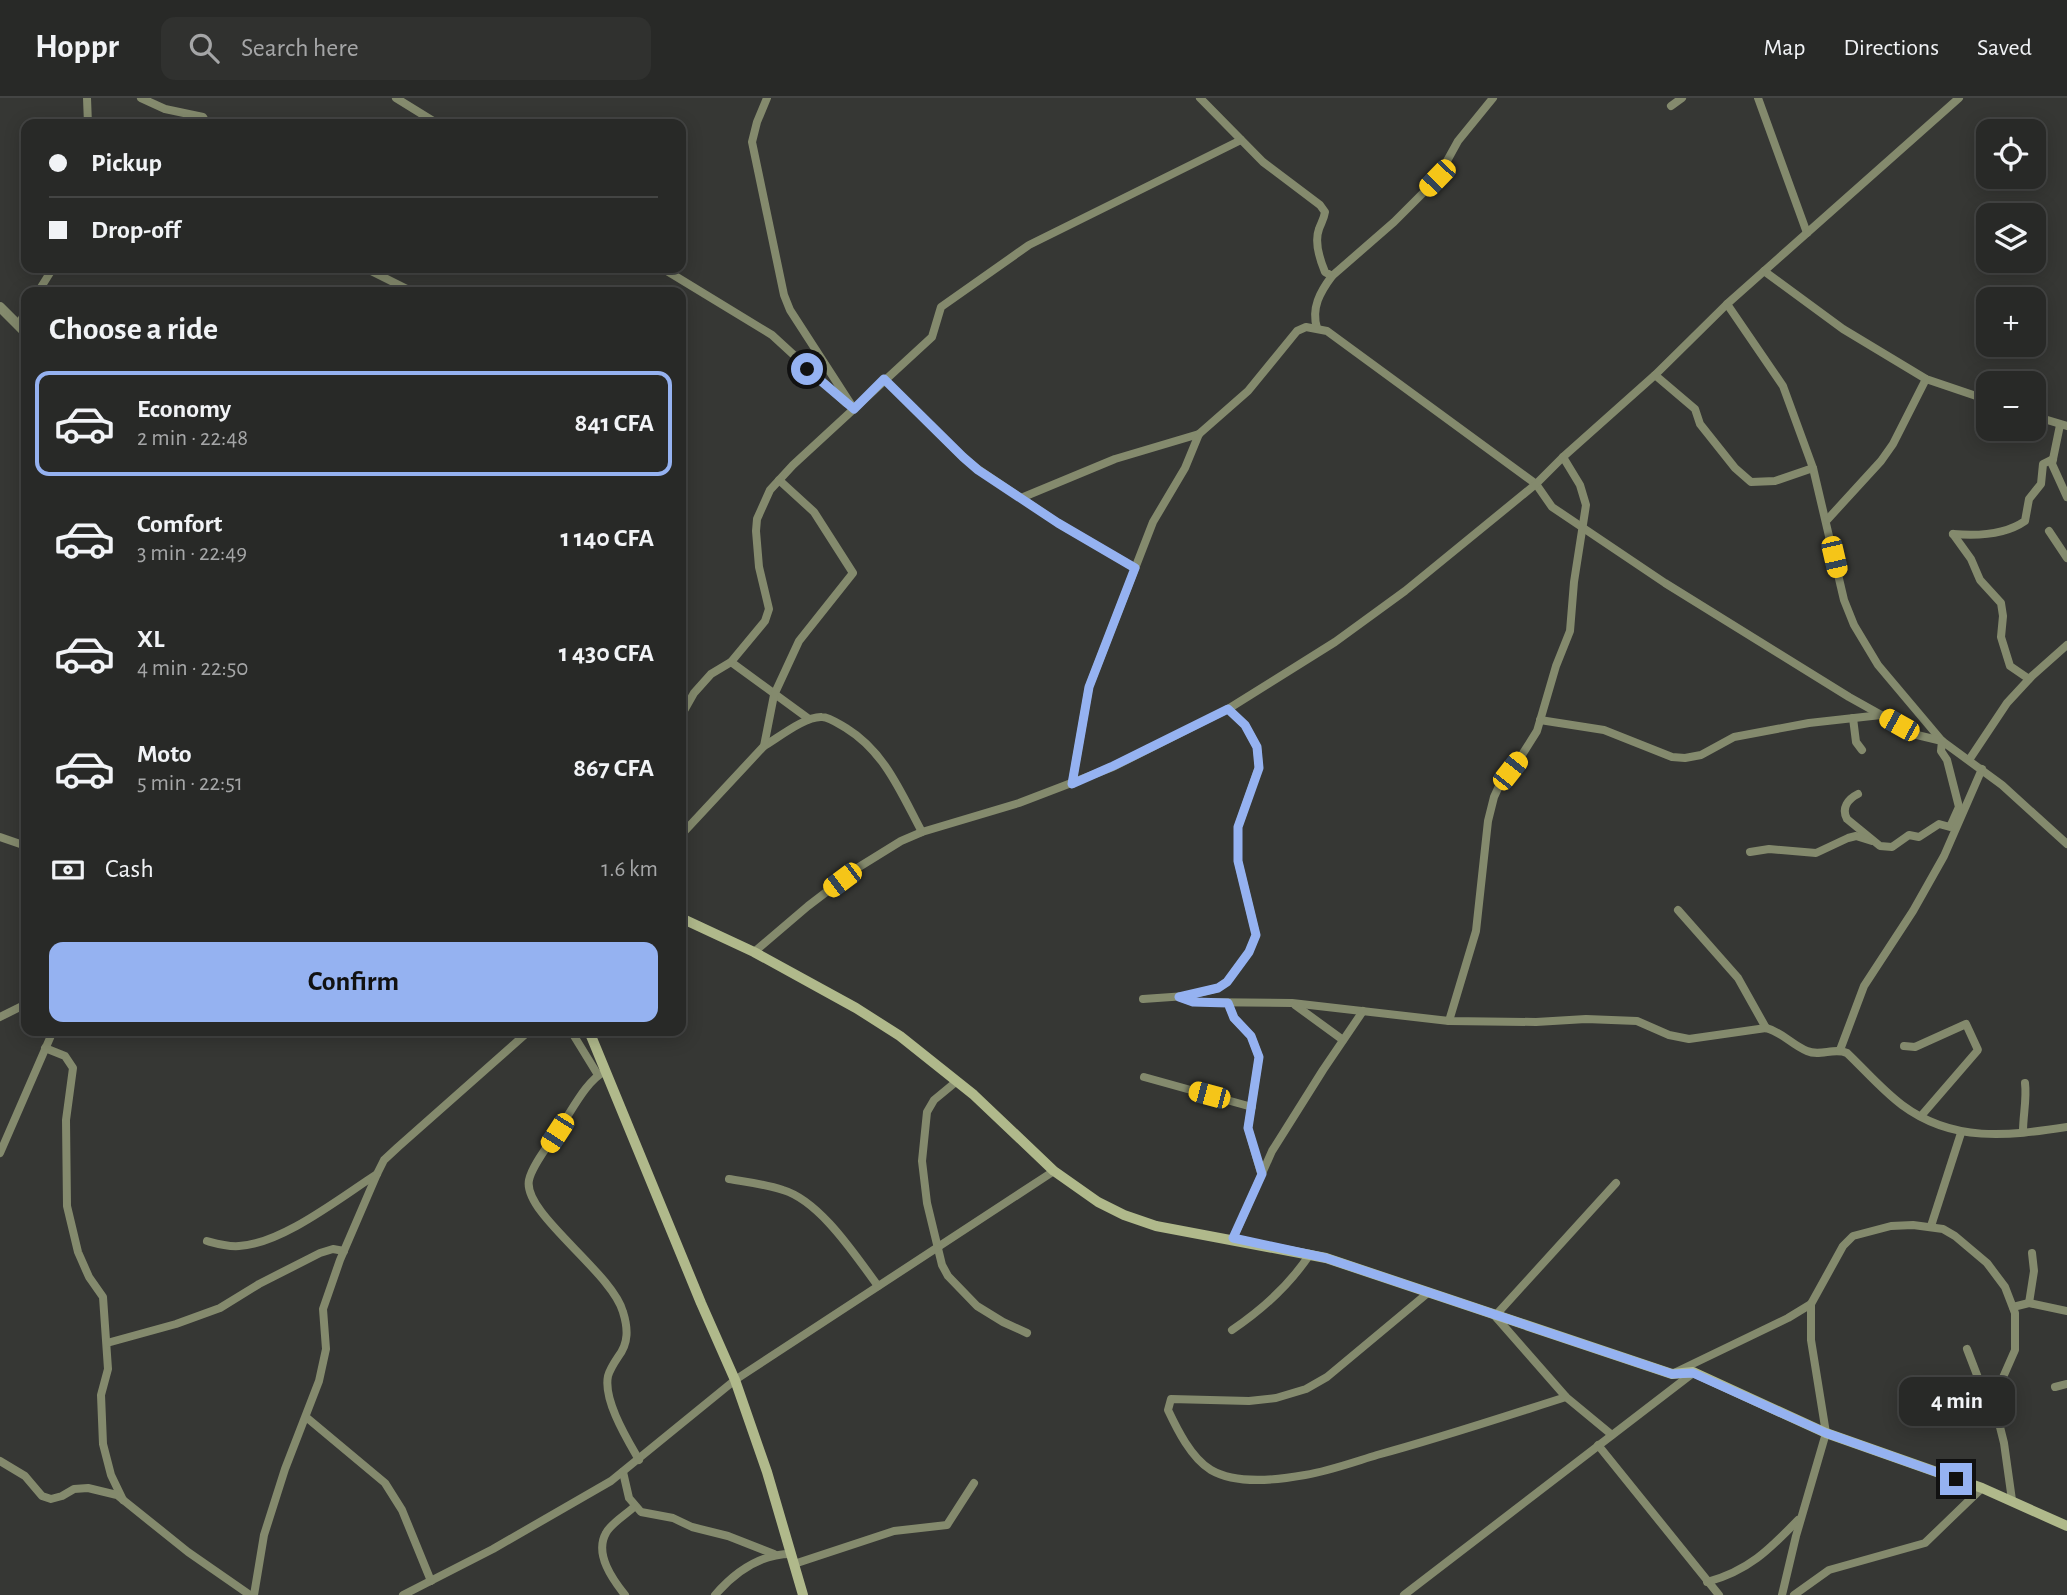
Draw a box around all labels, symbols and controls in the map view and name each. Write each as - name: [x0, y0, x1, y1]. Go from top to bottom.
- search box: [161, 17, 651, 80]
- icon: search: [185, 29, 223, 67]
- text: Hoppr: [35, 31, 119, 64]
- text: Search here: [241, 35, 359, 61]
- text: Map: [1763, 36, 1805, 60]
- text: Directions: [1843, 36, 1939, 60]
- text: Saved: [1977, 36, 2032, 60]
- map controls: [1976, 119, 2046, 441]
- button: locate: [1976, 119, 2046, 189]
- text: Pickup: [91, 150, 162, 176]
- car: [1415, 156, 1460, 200]
- button: layers: [1976, 203, 2046, 273]
- text: Drop-off: [91, 217, 180, 243]
- button: +: [1976, 287, 2046, 357]
- text: Choose a ride: [49, 313, 218, 345]
- route start: [791, 353, 823, 385]
- button: −: [1976, 371, 2046, 441]
- icon: car: [53, 392, 116, 455]
- text: Economy: [137, 396, 231, 422]
- text: 841 CFA: [575, 410, 654, 436]
- text: 2 min · 22:48: [137, 427, 248, 450]
- icon: car: [53, 507, 116, 570]
- text: Comfort: [137, 511, 222, 537]
- text: 1 140 CFA: [561, 525, 654, 551]
- car: [1820, 534, 1849, 580]
- text: 3 min · 22:49: [137, 542, 247, 565]
- icon: car: [53, 622, 116, 685]
- text: XL: [137, 626, 164, 652]
- text: 1 430 CFA: [559, 640, 654, 666]
- text: 4 min · 22:50: [137, 657, 249, 680]
- car: [1876, 706, 1923, 744]
- icon: car: [53, 737, 116, 800]
- text: Moto: [137, 741, 192, 767]
- car: [1489, 748, 1532, 794]
- text: 867 CFA: [573, 755, 654, 781]
- text: 5 min · 22:51: [137, 772, 243, 795]
- icon: cash: [49, 851, 87, 889]
- text: Cash: [105, 856, 154, 882]
- text: 1.6 km: [601, 858, 658, 881]
- car: [819, 859, 866, 901]
- button: Confirm: [49, 942, 658, 1022]
- car: [1186, 1079, 1233, 1111]
- car: [537, 1110, 578, 1156]
- callout: 4 min: [1898, 1378, 2014, 1426]
- text: 4 min: [1931, 1390, 1983, 1413]
- route end: [1940, 1463, 1972, 1495]

